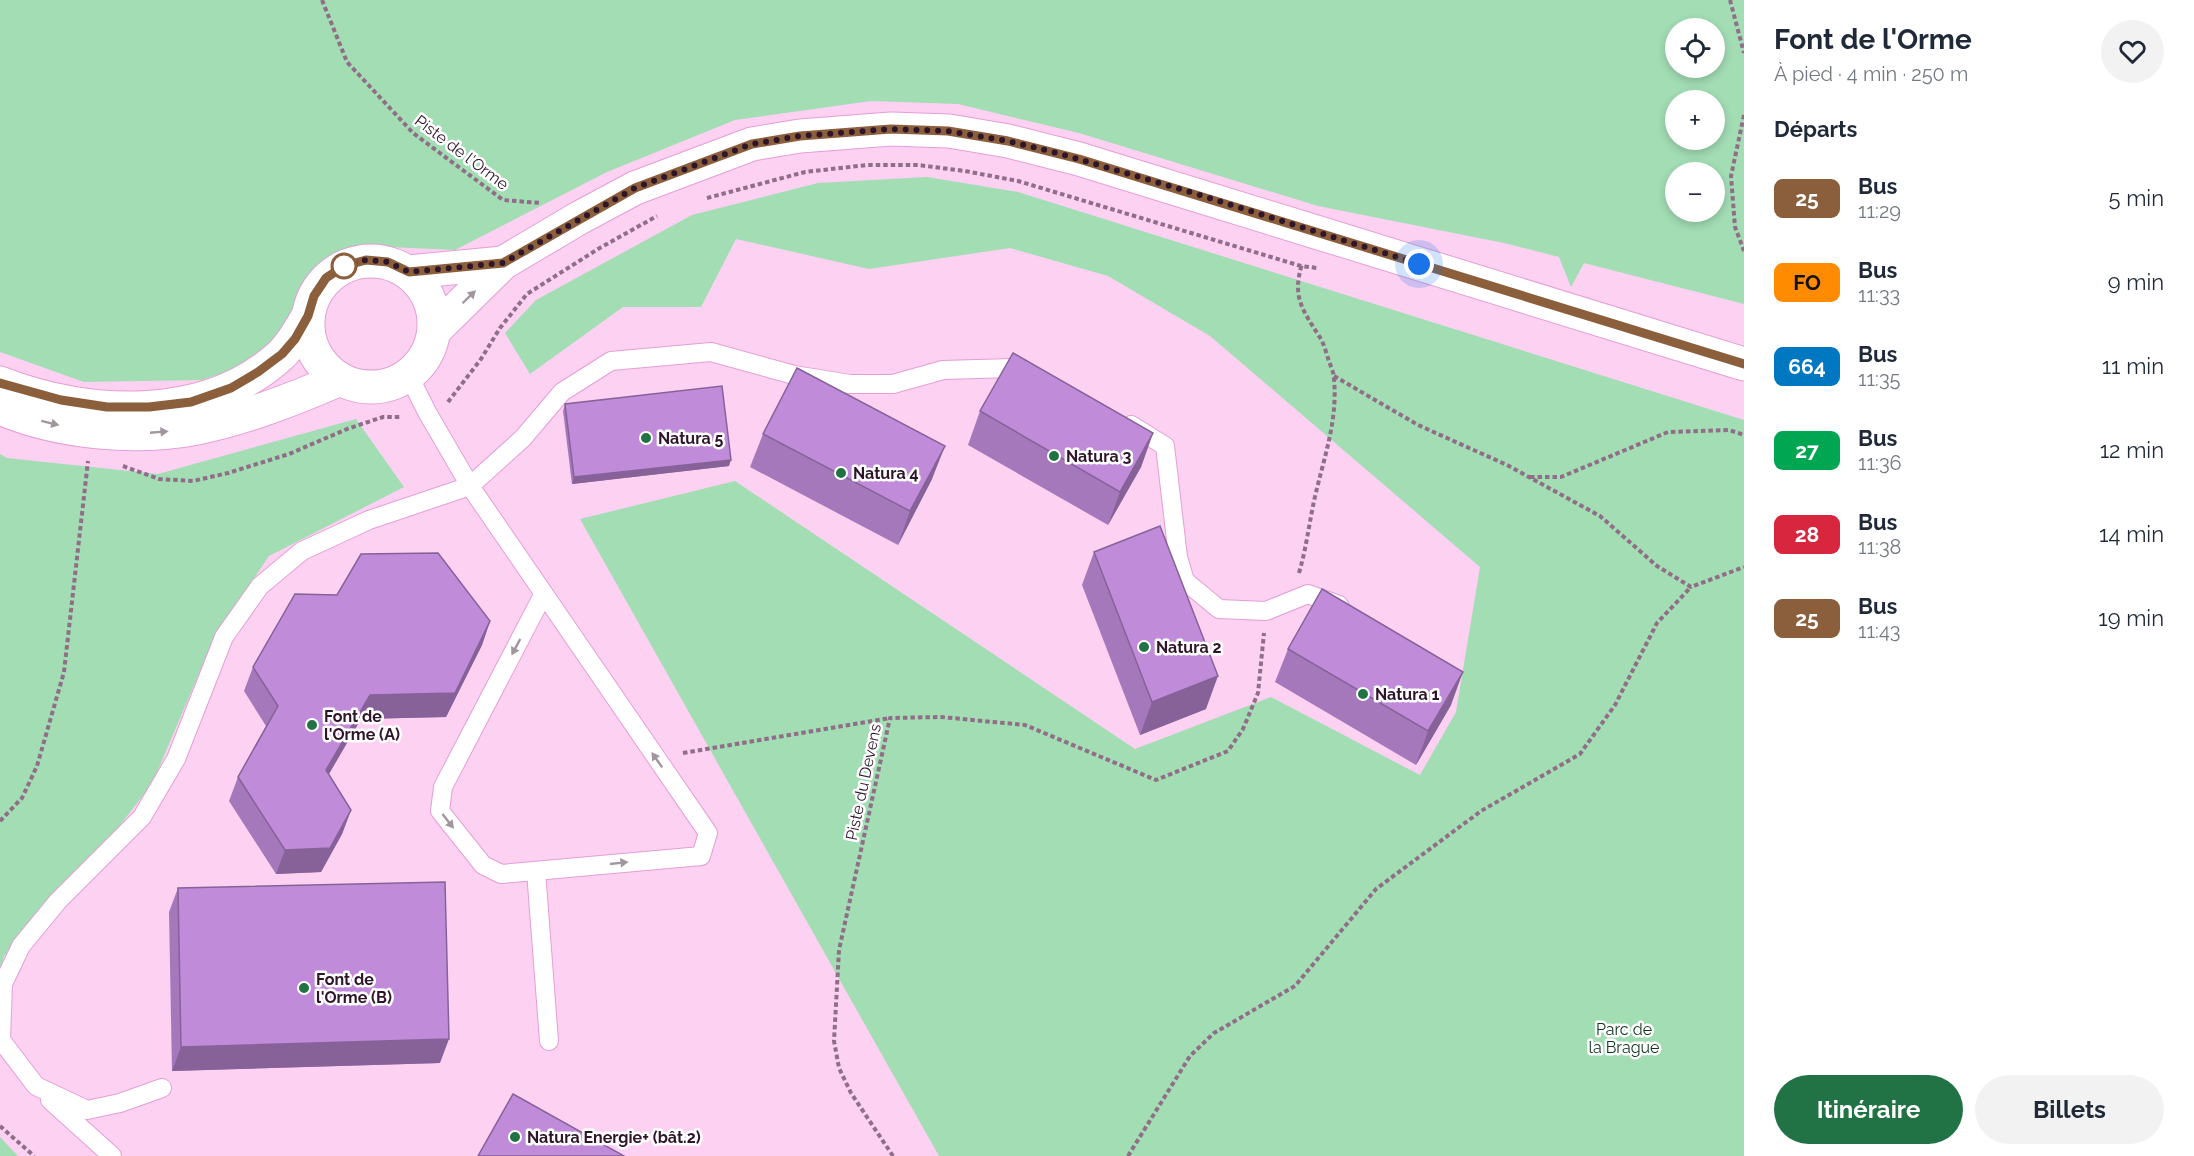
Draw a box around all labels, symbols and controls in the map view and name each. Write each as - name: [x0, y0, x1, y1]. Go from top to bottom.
- map controls: [1665, 18, 1725, 222]
- button: locate: [1665, 18, 1725, 78]
- button: heart: [2101, 20, 2164, 83]
- text: Font de l'Orme: [1774, 23, 1972, 56]
- text: À pied · 4 min · 250 m: [1774, 62, 1968, 86]
- button: +: [1665, 90, 1725, 150]
- street label: Piste de l'Orme: [411, 111, 512, 194]
- text: Départs: [1774, 116, 1857, 142]
- button: −: [1665, 162, 1725, 222]
- text: Bus: [1858, 173, 1897, 199]
- text: 5 min: [2109, 185, 2164, 211]
- text: 25: [1795, 186, 1819, 211]
- text: 11:29: [1858, 199, 1901, 223]
- your location: [1404, 249, 1434, 279]
- unlabelled marker: [331, 253, 357, 279]
- text: Bus: [1858, 257, 1897, 283]
- text: 9 min: [2108, 269, 2164, 295]
- text: FO: [1793, 270, 1821, 295]
- text: 11:33: [1858, 283, 1900, 307]
- one-way arrow: [462, 289, 476, 304]
- text: Bus: [1858, 341, 1897, 367]
- text: 11 min: [2102, 353, 2164, 379]
- text: 664: [1788, 354, 1826, 379]
- text: 11:35: [1858, 367, 1900, 391]
- one-way arrow: [41, 419, 59, 429]
- text: Bus: [1858, 425, 1897, 451]
- one-way arrow: [150, 427, 169, 436]
- place label: Natura 5: [658, 429, 723, 448]
- marker: Natura 5: [639, 431, 653, 445]
- text: 12 min: [2100, 437, 2164, 463]
- text: 27: [1795, 438, 1819, 463]
- place label: Natura 3: [1066, 447, 1131, 466]
- marker: Natura 3: [1047, 449, 1061, 463]
- text: 11:36: [1858, 451, 1902, 475]
- place label: Natura 4: [853, 464, 919, 483]
- marker: Natura 4: [834, 466, 848, 480]
- text: Bus: [1858, 509, 1897, 535]
- text: 14 min: [2099, 521, 2164, 547]
- text: 28: [1795, 522, 1819, 547]
- text: 11:38: [1858, 535, 1901, 559]
- text: Bus: [1858, 593, 1897, 619]
- text: 19 min: [2098, 605, 2164, 631]
- text: 25: [1795, 606, 1819, 631]
- text: 11:43: [1858, 619, 1900, 643]
- one-way arrow: [511, 638, 520, 655]
- place label: Natura 2: [1156, 638, 1221, 657]
- marker: Natura 2: [1137, 640, 1151, 654]
- place label: Natura 1: [1375, 685, 1439, 704]
- marker: Natura 1: [1356, 687, 1370, 701]
- place label: Font de l'Orme (A): [324, 707, 400, 744]
- marker: Font de l'Orme (A): [305, 718, 319, 732]
- street label: Piste du Devens: [842, 722, 885, 842]
- one-way arrow: [651, 753, 663, 769]
- one-way arrow: [441, 813, 454, 829]
- one-way arrow: [609, 858, 628, 868]
- place label: Font de l'Orme (B): [316, 970, 392, 1007]
- marker: Font de l'Orme (B): [297, 981, 311, 995]
- park label: Parc de la Brague: [1589, 1020, 1659, 1057]
- button: Itinéraire: [1774, 1075, 1963, 1144]
- button: Billets: [1975, 1075, 2164, 1144]
- place label: Natura Energie+ (bât.2): [527, 1128, 701, 1147]
- marker: Natura Energie+ (bât.2): [508, 1130, 522, 1144]

